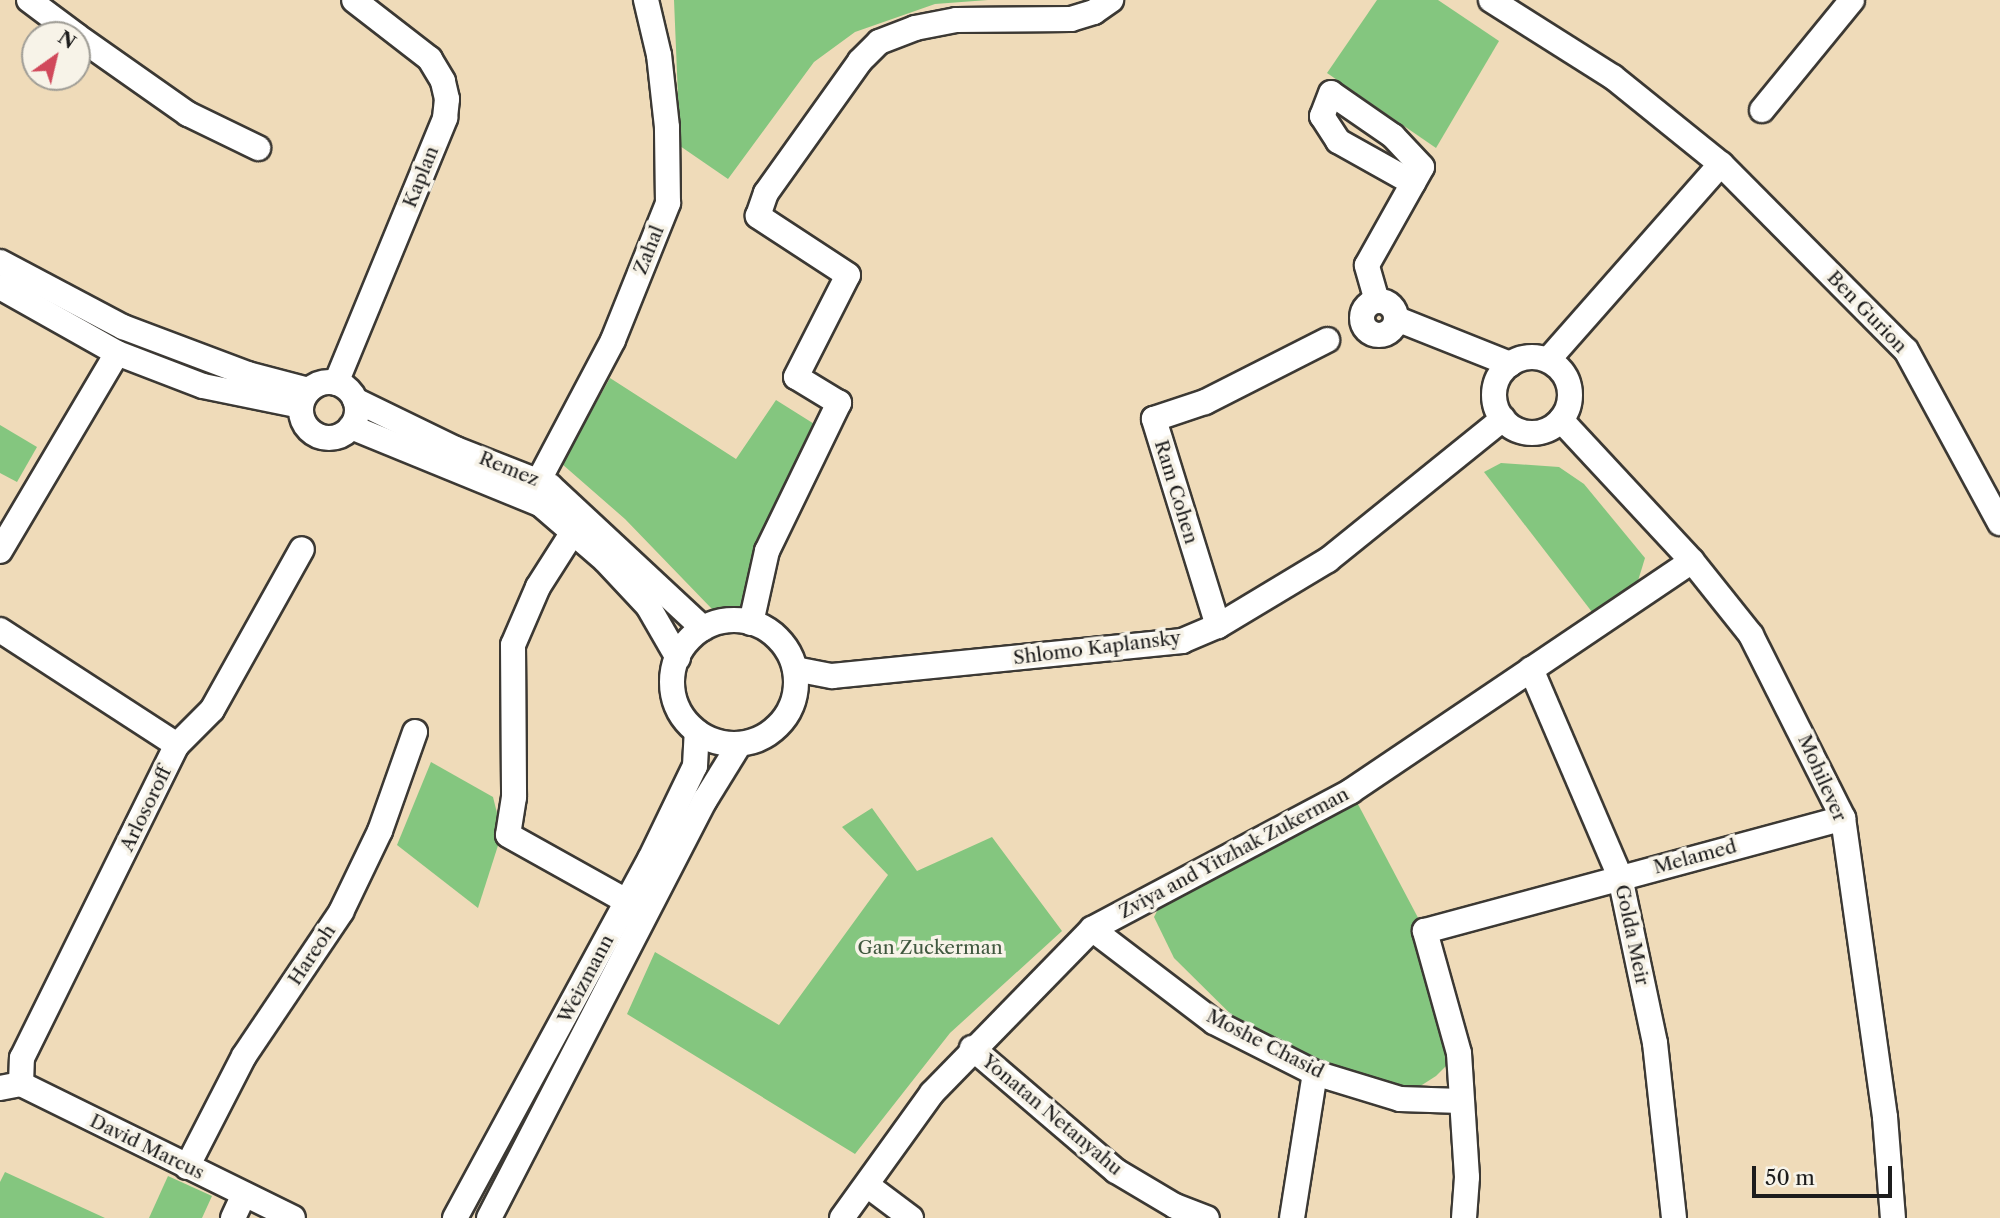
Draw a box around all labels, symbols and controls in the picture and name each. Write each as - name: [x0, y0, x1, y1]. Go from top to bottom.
- north arrow: [21, 21, 91, 91]
- text: N: [54, 26, 80, 54]
- street label: Kaplan: [398, 143, 444, 211]
- street label: Zahal: [629, 222, 669, 278]
- street label: Ben Gurion: [1822, 266, 1912, 358]
- street label: Ram Cohen: [1149, 437, 1203, 547]
- street label: Remez: [476, 447, 542, 491]
- street label: Shlomo Kaplansky: [1012, 626, 1182, 670]
- street label: Mohilever: [1793, 731, 1851, 825]
- street label: Arlosoroff: [116, 763, 176, 855]
- street label: Zviya and Yitzhak Zukerman: [1115, 782, 1353, 924]
- street label: Melamed: [1651, 835, 1739, 879]
- street label: Golda Meir: [1610, 883, 1654, 987]
- street label: Hareoh: [284, 920, 340, 990]
- street label: Weizmann: [553, 931, 619, 1027]
- park label: Gan Zuckerman: [857, 937, 1003, 959]
- street label: Moshe Chasid: [1203, 1005, 1327, 1083]
- street label: Yonatan Netanyahu: [977, 1050, 1127, 1180]
- street label: David Marcus: [86, 1109, 208, 1185]
- scale bar: [1755, 1152, 1895, 1196]
- text: 50 m: [1765, 1165, 1815, 1190]

